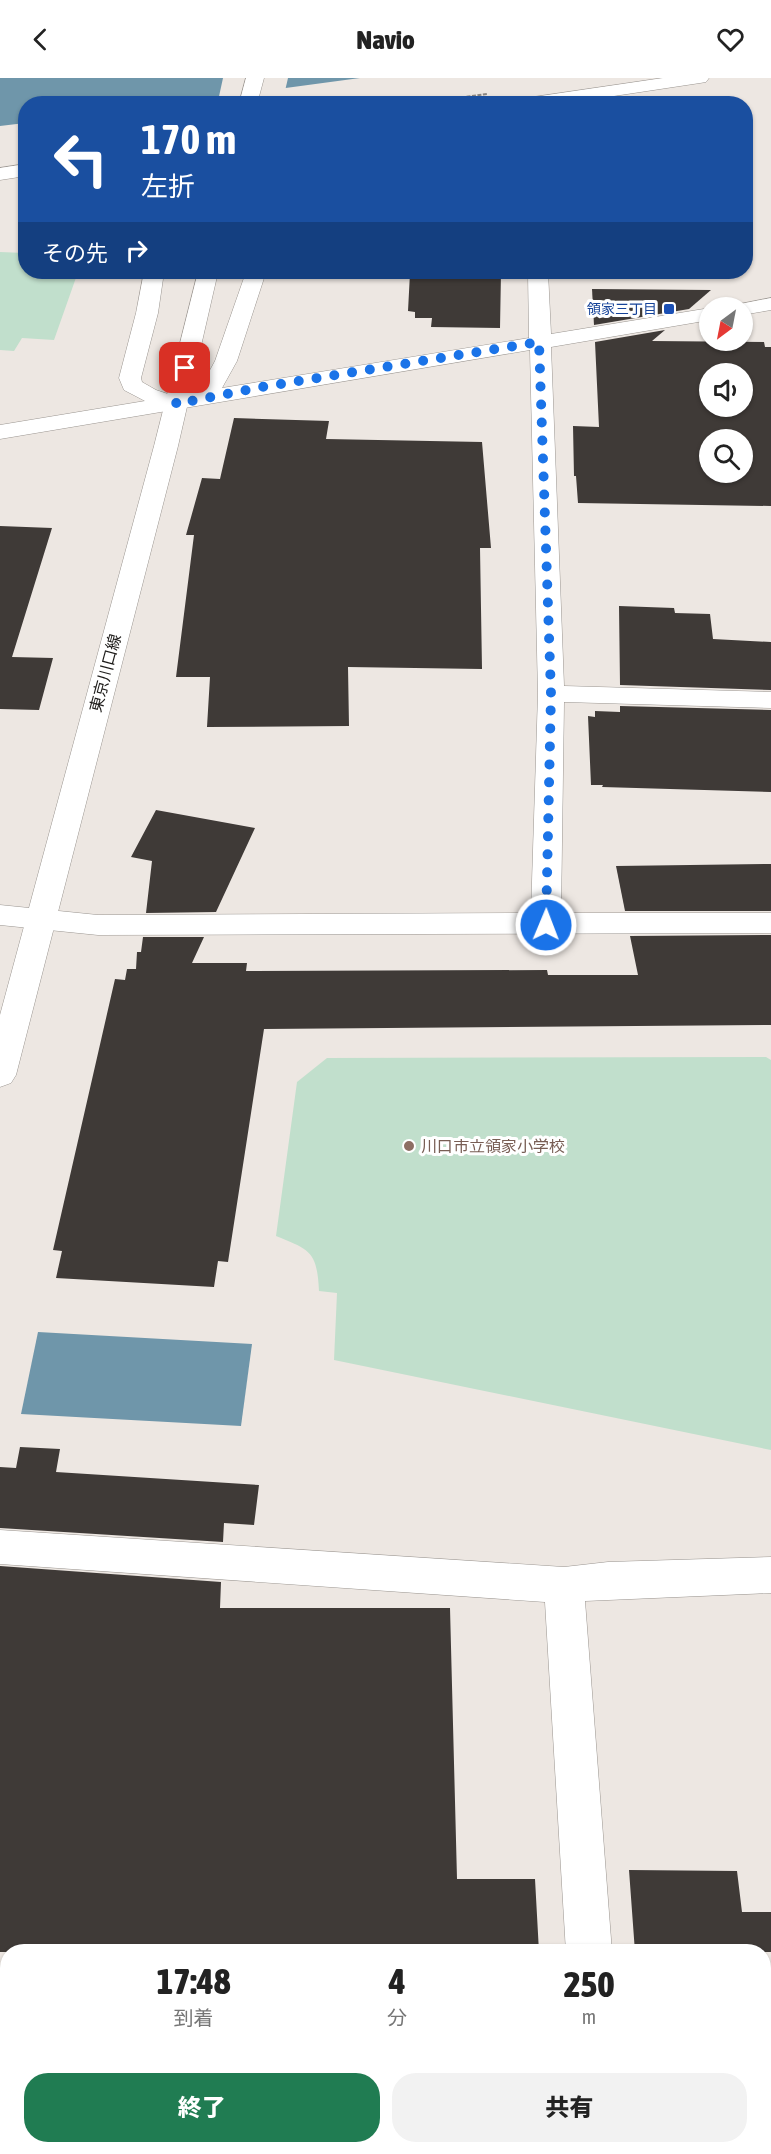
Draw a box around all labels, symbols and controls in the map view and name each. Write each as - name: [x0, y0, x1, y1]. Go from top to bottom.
- icon: back: [24, 23, 57, 56]
- icon: heart: [714, 23, 747, 56]
- text: Navio: [356, 24, 415, 55]
- text: 170 m: [141, 115, 236, 163]
- icon: left: [42, 120, 120, 198]
- text: 左折: [141, 171, 195, 202]
- icon: right: [120, 234, 153, 267]
- text: その先: [42, 240, 108, 266]
- north arrow: [699, 297, 753, 351]
- map controls: [699, 297, 753, 483]
- place label: 領家三丁目: [587, 301, 657, 317]
- marker: 領家三丁目: [662, 302, 676, 316]
- pin: [159, 342, 210, 393]
- icon: arrive: [168, 351, 201, 384]
- button: sound: [699, 363, 753, 417]
- button: search: [699, 429, 753, 483]
- street label: 東京川口線: [86, 632, 124, 714]
- position arrow: [514, 893, 578, 957]
- place label: 川口市立領家小学校: [421, 1137, 565, 1155]
- marker: 川口市立領家小学校: [402, 1139, 416, 1153]
- text: 17:48: [157, 1960, 231, 2002]
- text: 4: [389, 1960, 406, 2002]
- text: 250: [564, 1963, 614, 2005]
- text: m: [582, 2005, 596, 2028]
- text: 到着: [174, 2006, 214, 2029]
- text: 分: [387, 2006, 407, 2029]
- button: 終了: [24, 2073, 380, 2142]
- button: 共有: [392, 2073, 747, 2142]

